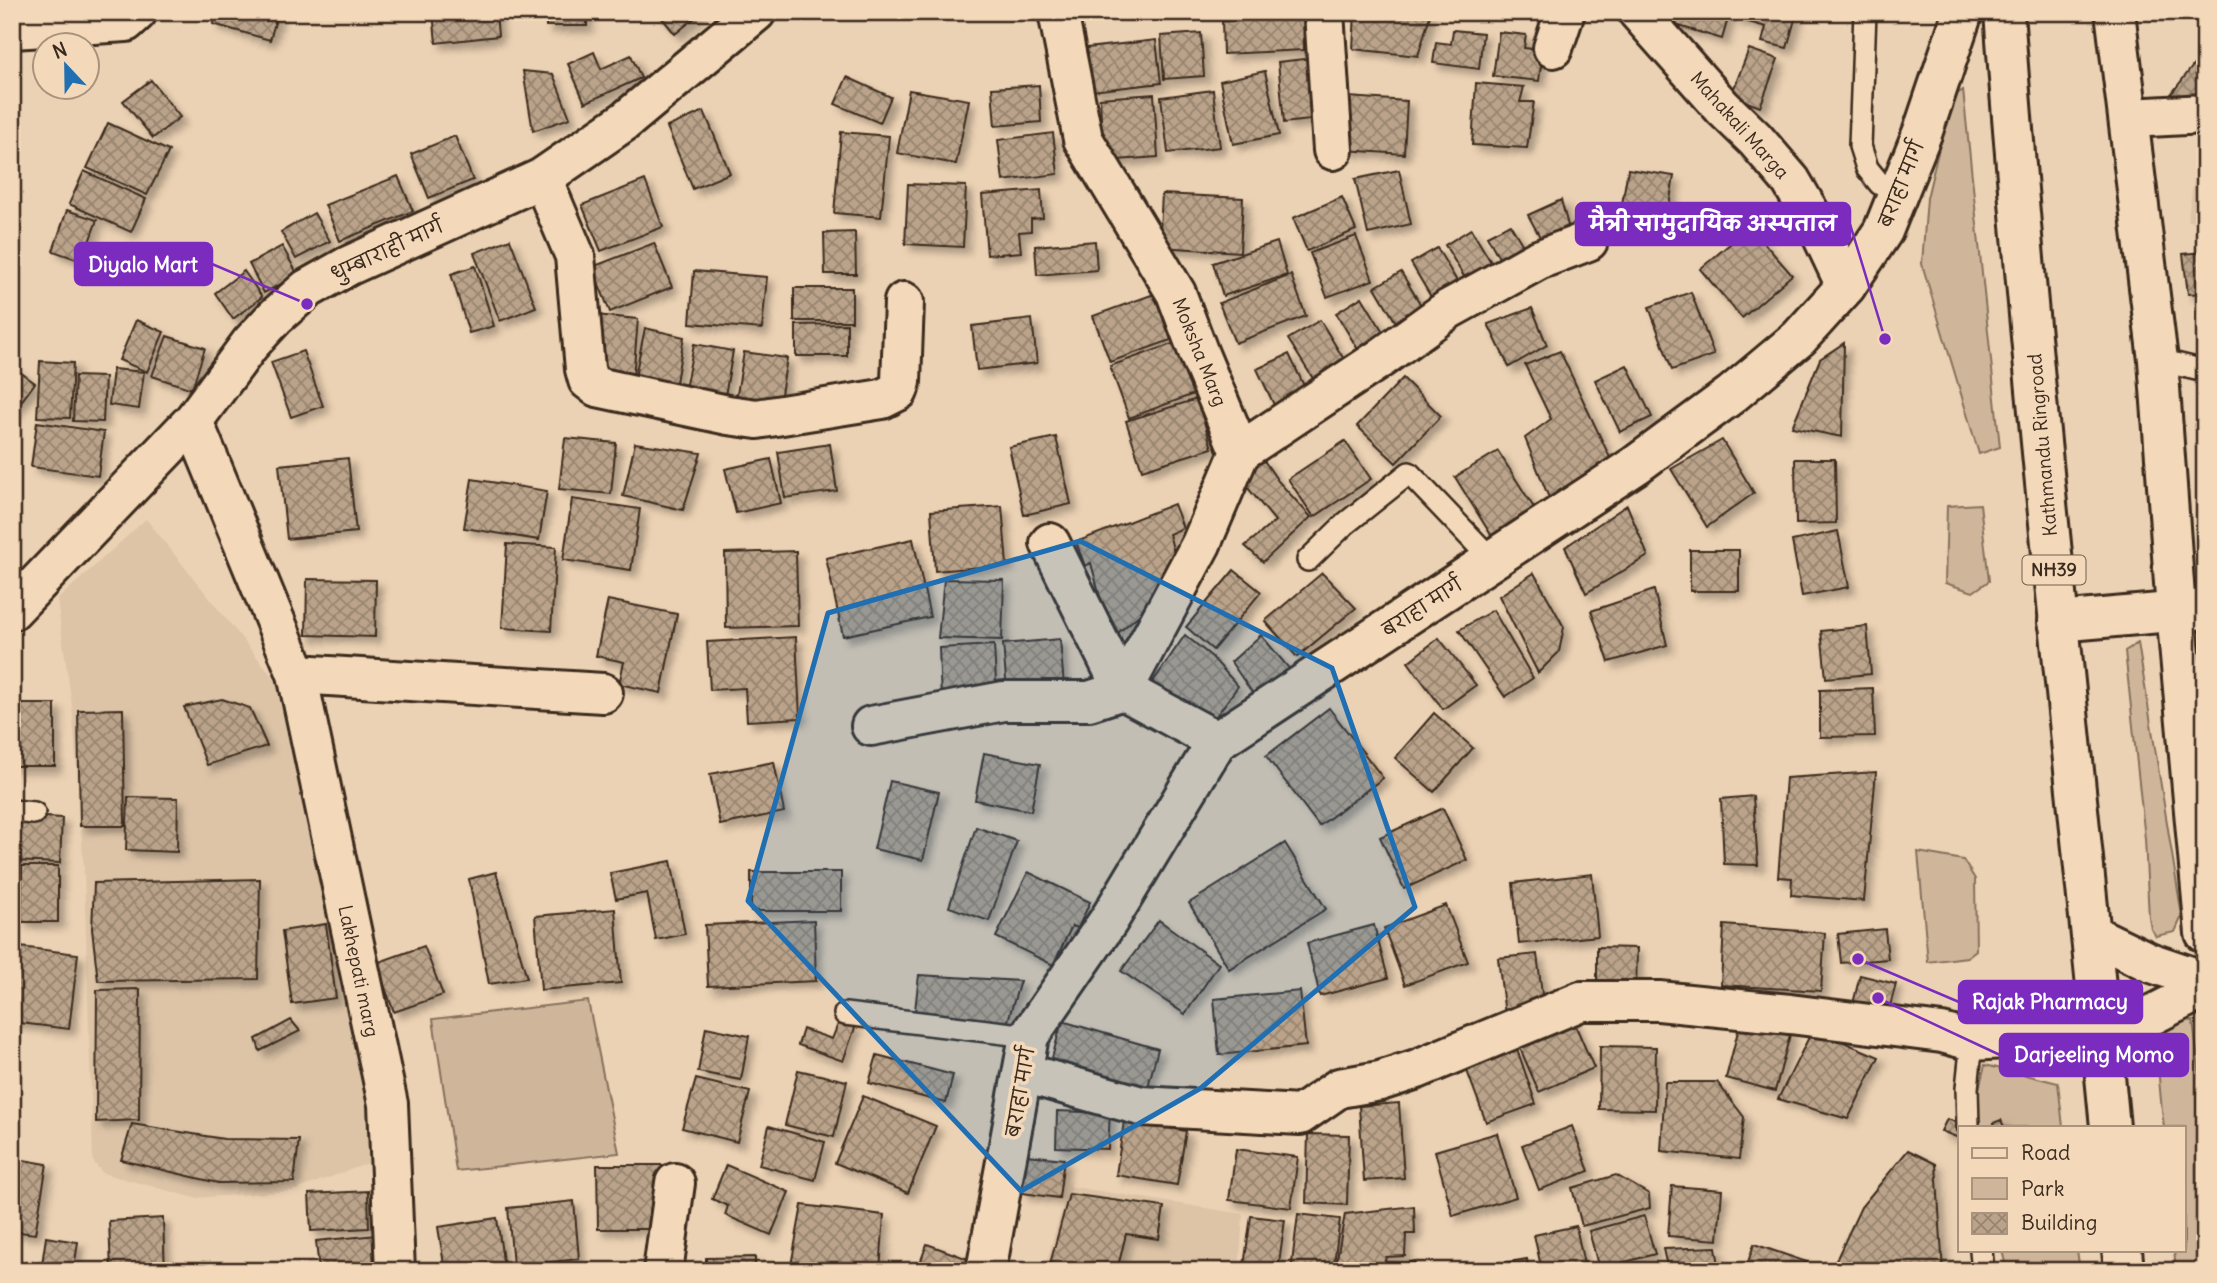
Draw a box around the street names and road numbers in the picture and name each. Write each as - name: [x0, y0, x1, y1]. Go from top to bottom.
- street label: Mahakali Marga: [1685, 66, 1795, 184]
- street label: बराहा मार्ग: [1870, 135, 1930, 231]
- street label: धुम्बाराही मार्ग: [326, 210, 450, 289]
- street label: Moksha Marg: [1167, 294, 1233, 410]
- street label: Kathmandu Ringroad: [2022, 353, 2062, 537]
- road number: NH39: [2022, 556, 2086, 584]
- street label: बराहा मार्ग: [1376, 569, 1468, 642]
- street label: Lakhepati marg: [333, 903, 385, 1039]
- street label: बराहा मार्ग: [997, 1043, 1040, 1139]

